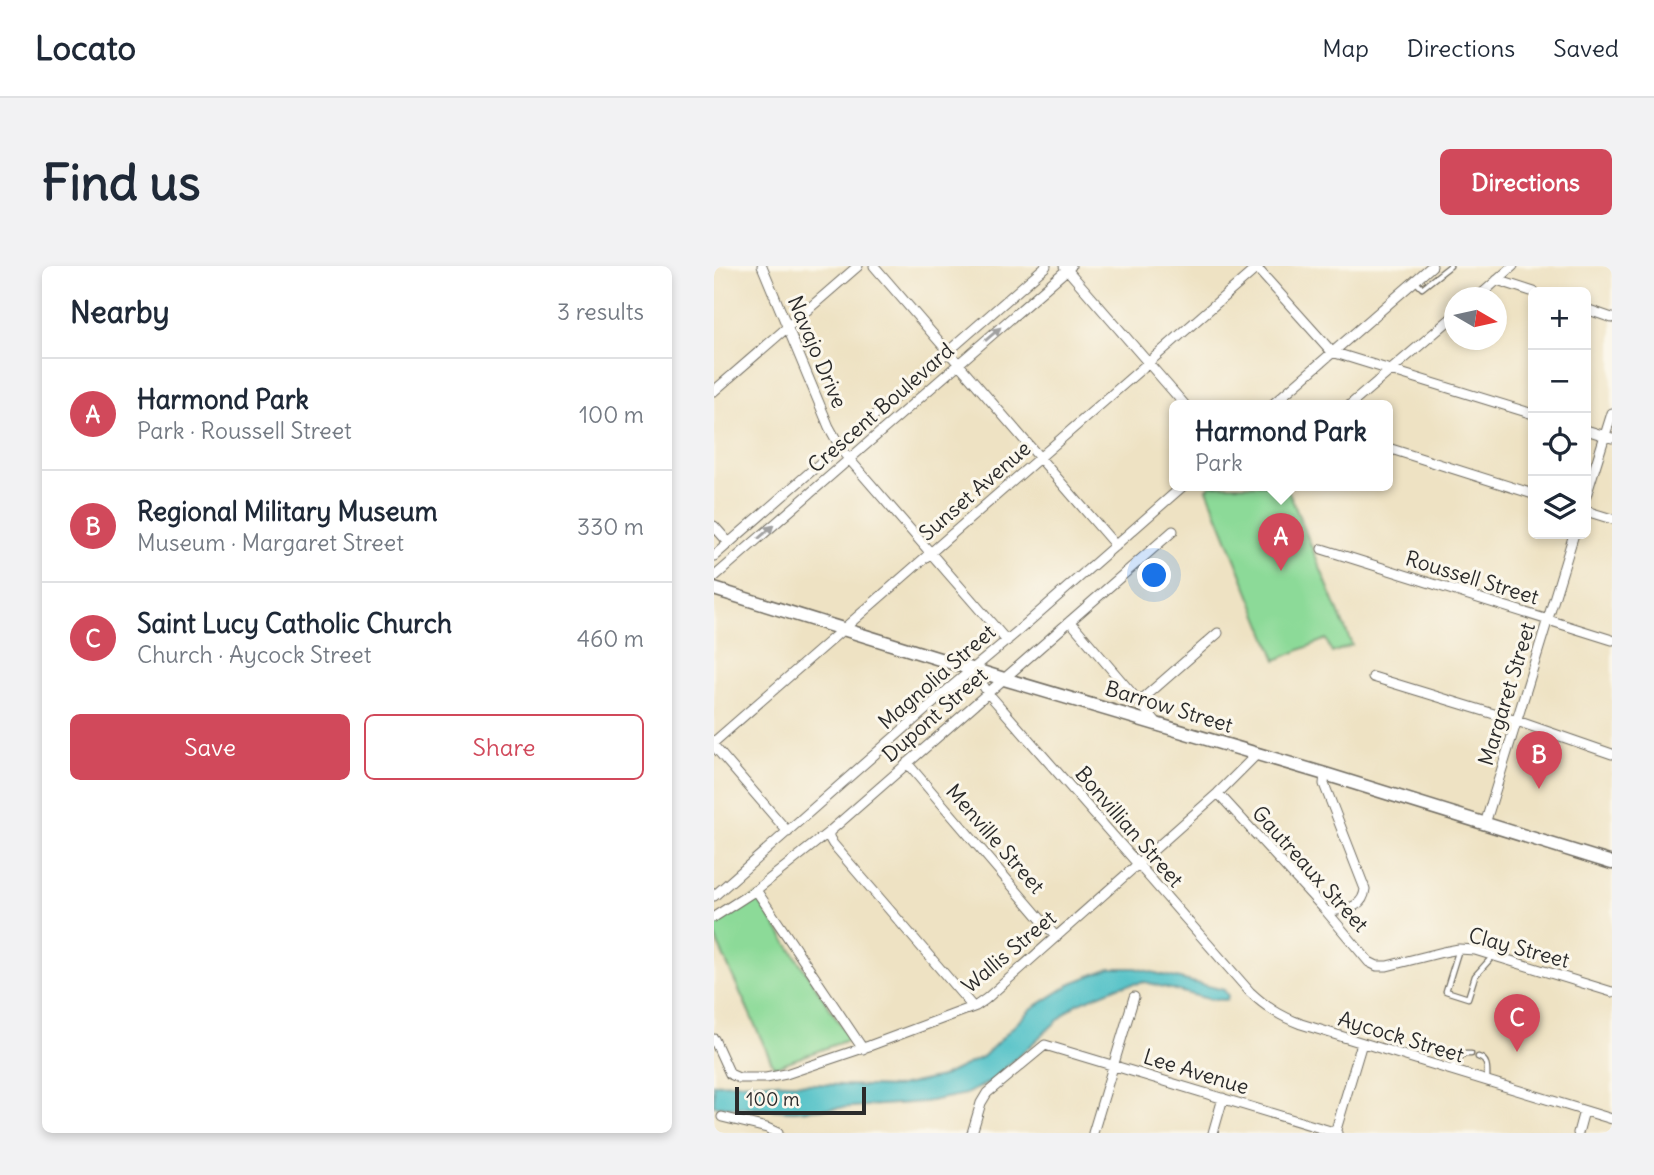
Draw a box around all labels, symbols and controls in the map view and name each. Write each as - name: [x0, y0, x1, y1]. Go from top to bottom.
- text: Locato: [35, 27, 136, 69]
- text: Map: [1322, 33, 1369, 63]
- text: Directions: [1407, 33, 1515, 63]
- text: Saved: [1553, 33, 1619, 63]
- button: Directions: [1440, 149, 1612, 215]
- text: Find us: [42, 152, 200, 213]
- north arrow: [1444, 287, 1507, 350]
- map controls: [1528, 287, 1591, 539]
- button: +: [1528, 287, 1591, 350]
- street label: Navajo Drive: [782, 292, 853, 412]
- text: Nearby: [70, 293, 170, 331]
- text: 3 results: [557, 297, 644, 326]
- one-way arrow: [984, 327, 1001, 342]
- street label: Crescent Boulevard: [802, 337, 959, 478]
- button: −: [1528, 350, 1591, 413]
- text: Harmond Park: [137, 383, 309, 416]
- text: A: [86, 400, 100, 429]
- text: 100 m: [579, 400, 644, 429]
- popup: [1169, 400, 1393, 491]
- button: locate: [1528, 413, 1591, 476]
- text: Harmond Park: [1195, 415, 1367, 448]
- text: Park · Roussell Street: [137, 416, 352, 445]
- street label: Sunset Avenue: [913, 435, 1036, 547]
- text: Park: [1195, 448, 1243, 477]
- button: layers: [1528, 476, 1591, 539]
- text: Regional Military Museum: [137, 495, 437, 528]
- text: B: [85, 512, 101, 541]
- text: 330 m: [577, 512, 644, 541]
- pin: A: [1258, 513, 1304, 571]
- one-way arrow: [757, 525, 774, 540]
- text: Museum · Margaret Street: [137, 528, 404, 557]
- street label: Roussell Street: [1402, 544, 1542, 611]
- your location: [1137, 558, 1171, 592]
- text: Saint Lucy Catholic Church: [137, 607, 452, 640]
- street label: Magnolia Street: [872, 618, 1001, 735]
- street label: Margaret Street: [1472, 619, 1541, 769]
- text: C: [85, 624, 101, 653]
- text: 460 m: [577, 624, 644, 653]
- text: Church · Aycock Street: [137, 640, 372, 669]
- street label: Dupont Street: [876, 661, 993, 768]
- street label: Barrow Street: [1102, 674, 1236, 739]
- button: Save: [70, 714, 350, 780]
- button: Share: [364, 714, 644, 780]
- pin: B: [1516, 731, 1562, 789]
- street label: Bonvillian Street: [1069, 761, 1189, 893]
- street label: Menville Street: [940, 778, 1050, 899]
- street label: Gautreaux Street: [1246, 800, 1374, 938]
- street label: Wallis Street: [956, 904, 1061, 999]
- street label: Clay Street: [1466, 921, 1573, 974]
- pin: C: [1494, 994, 1540, 1052]
- street label: Aycock Street: [1335, 1005, 1467, 1068]
- street label: Lee Avenue: [1140, 1043, 1252, 1100]
- scale bar: [735, 1084, 866, 1116]
- text: 100 m: [746, 1087, 800, 1111]

